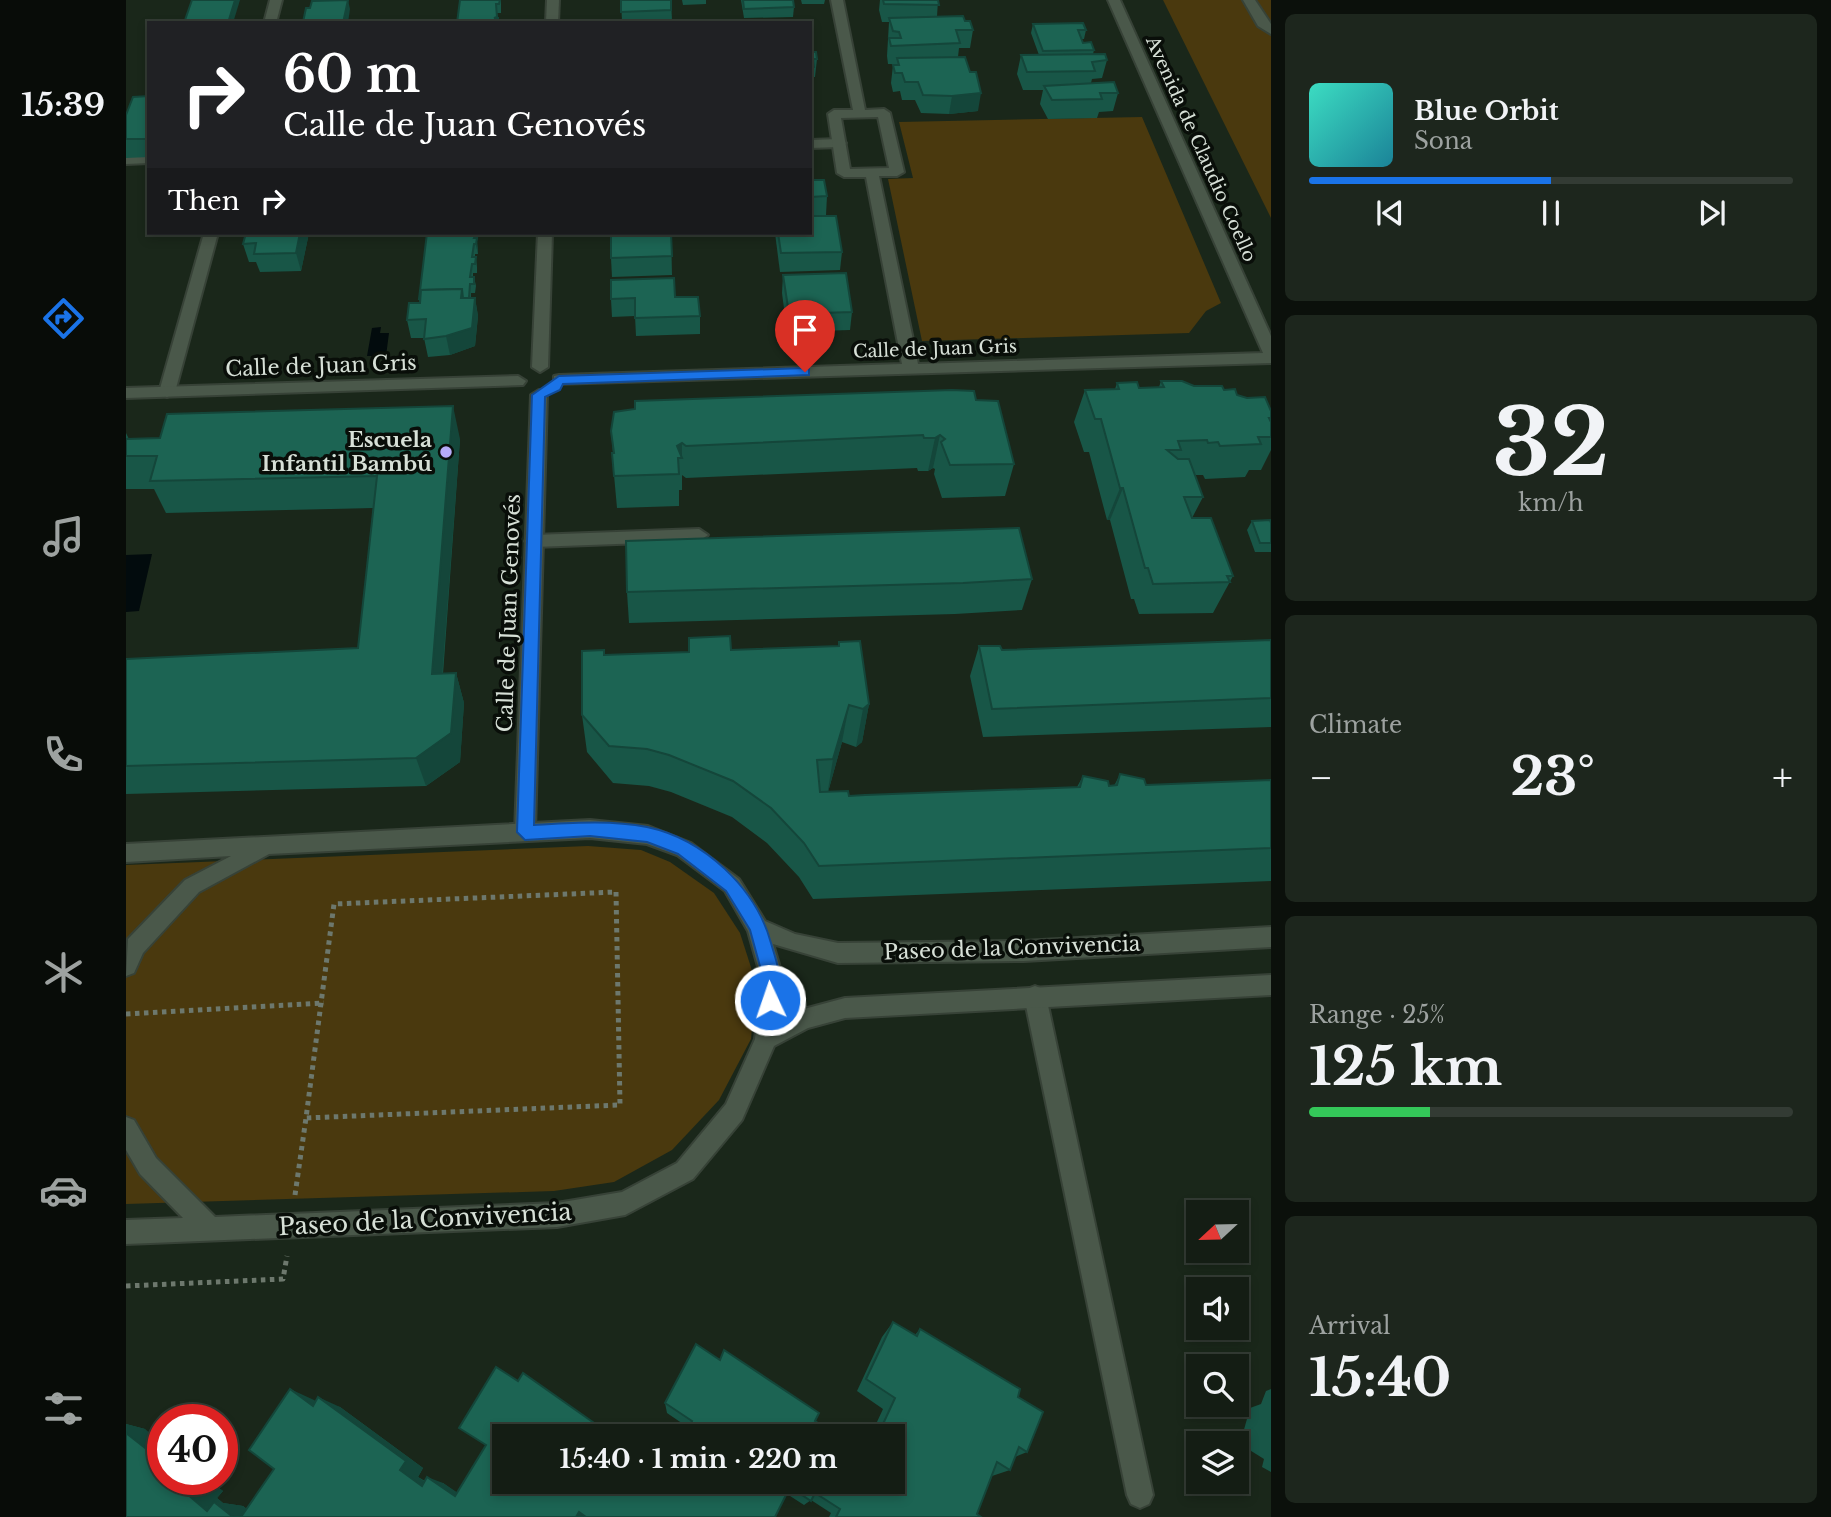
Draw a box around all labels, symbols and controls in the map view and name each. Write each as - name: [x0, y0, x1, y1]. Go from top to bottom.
- street label: Avenida de Claudio Coello: [1141, 32, 1261, 265]
- text: 60 m: [283, 44, 420, 105]
- icon: right: [168, 49, 259, 140]
- text: 15:39: [21, 85, 105, 125]
- text: Blue Orbit: [1414, 95, 1559, 127]
- text: Calle de Juan Genovés: [283, 105, 646, 145]
- text: Sona: [1414, 127, 1472, 155]
- icon: right: [254, 182, 292, 220]
- text: Then: [168, 185, 240, 217]
- icon: previous: [1371, 194, 1409, 232]
- icon: pause: [1532, 194, 1570, 232]
- icon: next: [1693, 194, 1731, 232]
- icon: directions: [39, 294, 88, 343]
- pin: [775, 300, 835, 372]
- icon: arrive: [786, 311, 824, 349]
- street label: Calle de Juan Gris: [853, 335, 1017, 363]
- street label: Calle de Juan Gris: [225, 350, 417, 382]
- text: 32: [1492, 387, 1610, 500]
- place label: Escuela Infantil Bambú: [261, 427, 432, 477]
- marker: Escuela Infantil Bambú: [438, 444, 454, 460]
- text: km/h: [1518, 489, 1584, 517]
- street label: Calle de Juan Genovés: [492, 493, 526, 733]
- icon: music: [39, 512, 88, 561]
- text: Climate: [1309, 711, 1402, 739]
- icon: phone: [39, 730, 88, 779]
- text: 23°: [1510, 745, 1595, 809]
- text: −: [1309, 754, 1333, 801]
- text: +: [1772, 754, 1793, 801]
- street label: Paseo de la Convivencia: [883, 931, 1141, 965]
- icon: climate: [39, 948, 88, 997]
- position arrow: [733, 963, 807, 1037]
- text: Range · 25%: [1309, 1001, 1445, 1029]
- text: 125 km: [1309, 1035, 1502, 1099]
- icon: car: [39, 1166, 88, 1215]
- street label: Paseo de la Convivencia: [278, 1197, 573, 1241]
- north arrow: [1186, 1200, 1250, 1264]
- map controls: [1186, 1200, 1249, 1494]
- button: sound: [1186, 1277, 1249, 1340]
- text: Arrival: [1309, 1312, 1390, 1340]
- text: 15:40: [1309, 1346, 1451, 1410]
- button: search: [1186, 1354, 1249, 1417]
- icon: filters: [39, 1384, 88, 1433]
- speed limit sign: 40: [147, 1404, 238, 1495]
- button: layers: [1186, 1431, 1249, 1494]
- text: 15:40 · 1 min · 220 m: [560, 1443, 837, 1475]

